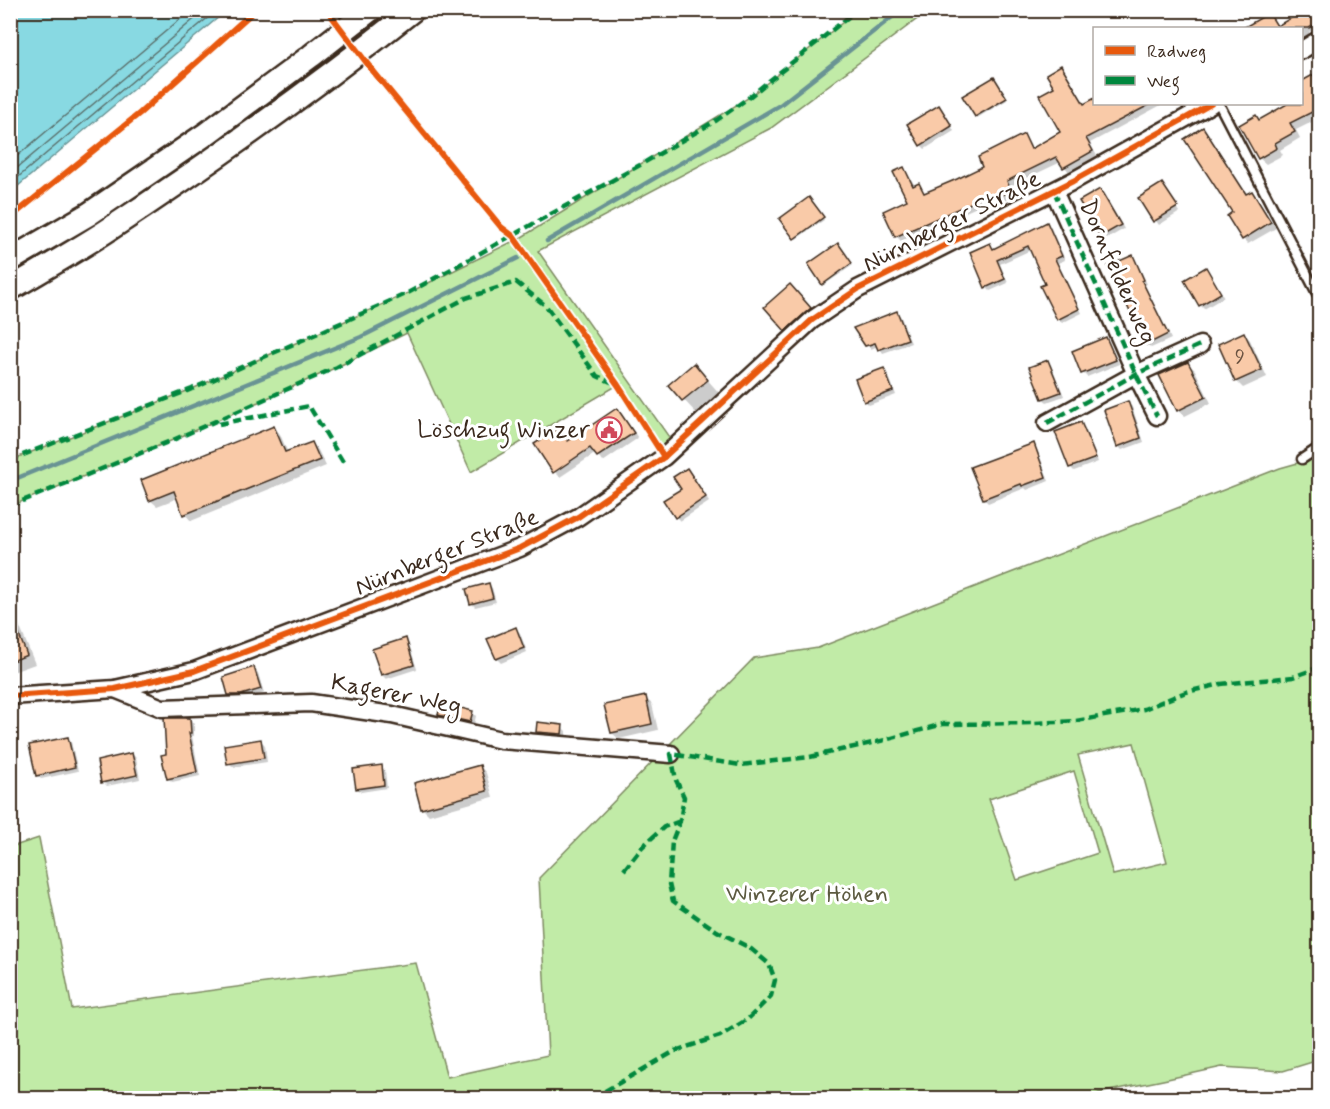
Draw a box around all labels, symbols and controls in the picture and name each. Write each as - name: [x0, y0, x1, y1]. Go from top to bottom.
- legend: [1093, 27, 1303, 105]
- text: Radweg: [1147, 40, 1206, 64]
- text: Weg: [1147, 70, 1180, 96]
- street label: Nürnberger Straße: [858, 164, 1048, 283]
- street label: Dornfelderweg: [1069, 195, 1163, 350]
- house number: 9: [1235, 343, 1245, 371]
- place label: Löschzug Winzer: [417, 415, 591, 449]
- public building icon: Löschzug Winzer: [594, 415, 624, 445]
- street label: Nürnberger Straße: [351, 502, 545, 607]
- street label: Kagerer Weg: [328, 667, 464, 726]
- park label: Winzerer Höhen: [726, 879, 888, 910]

